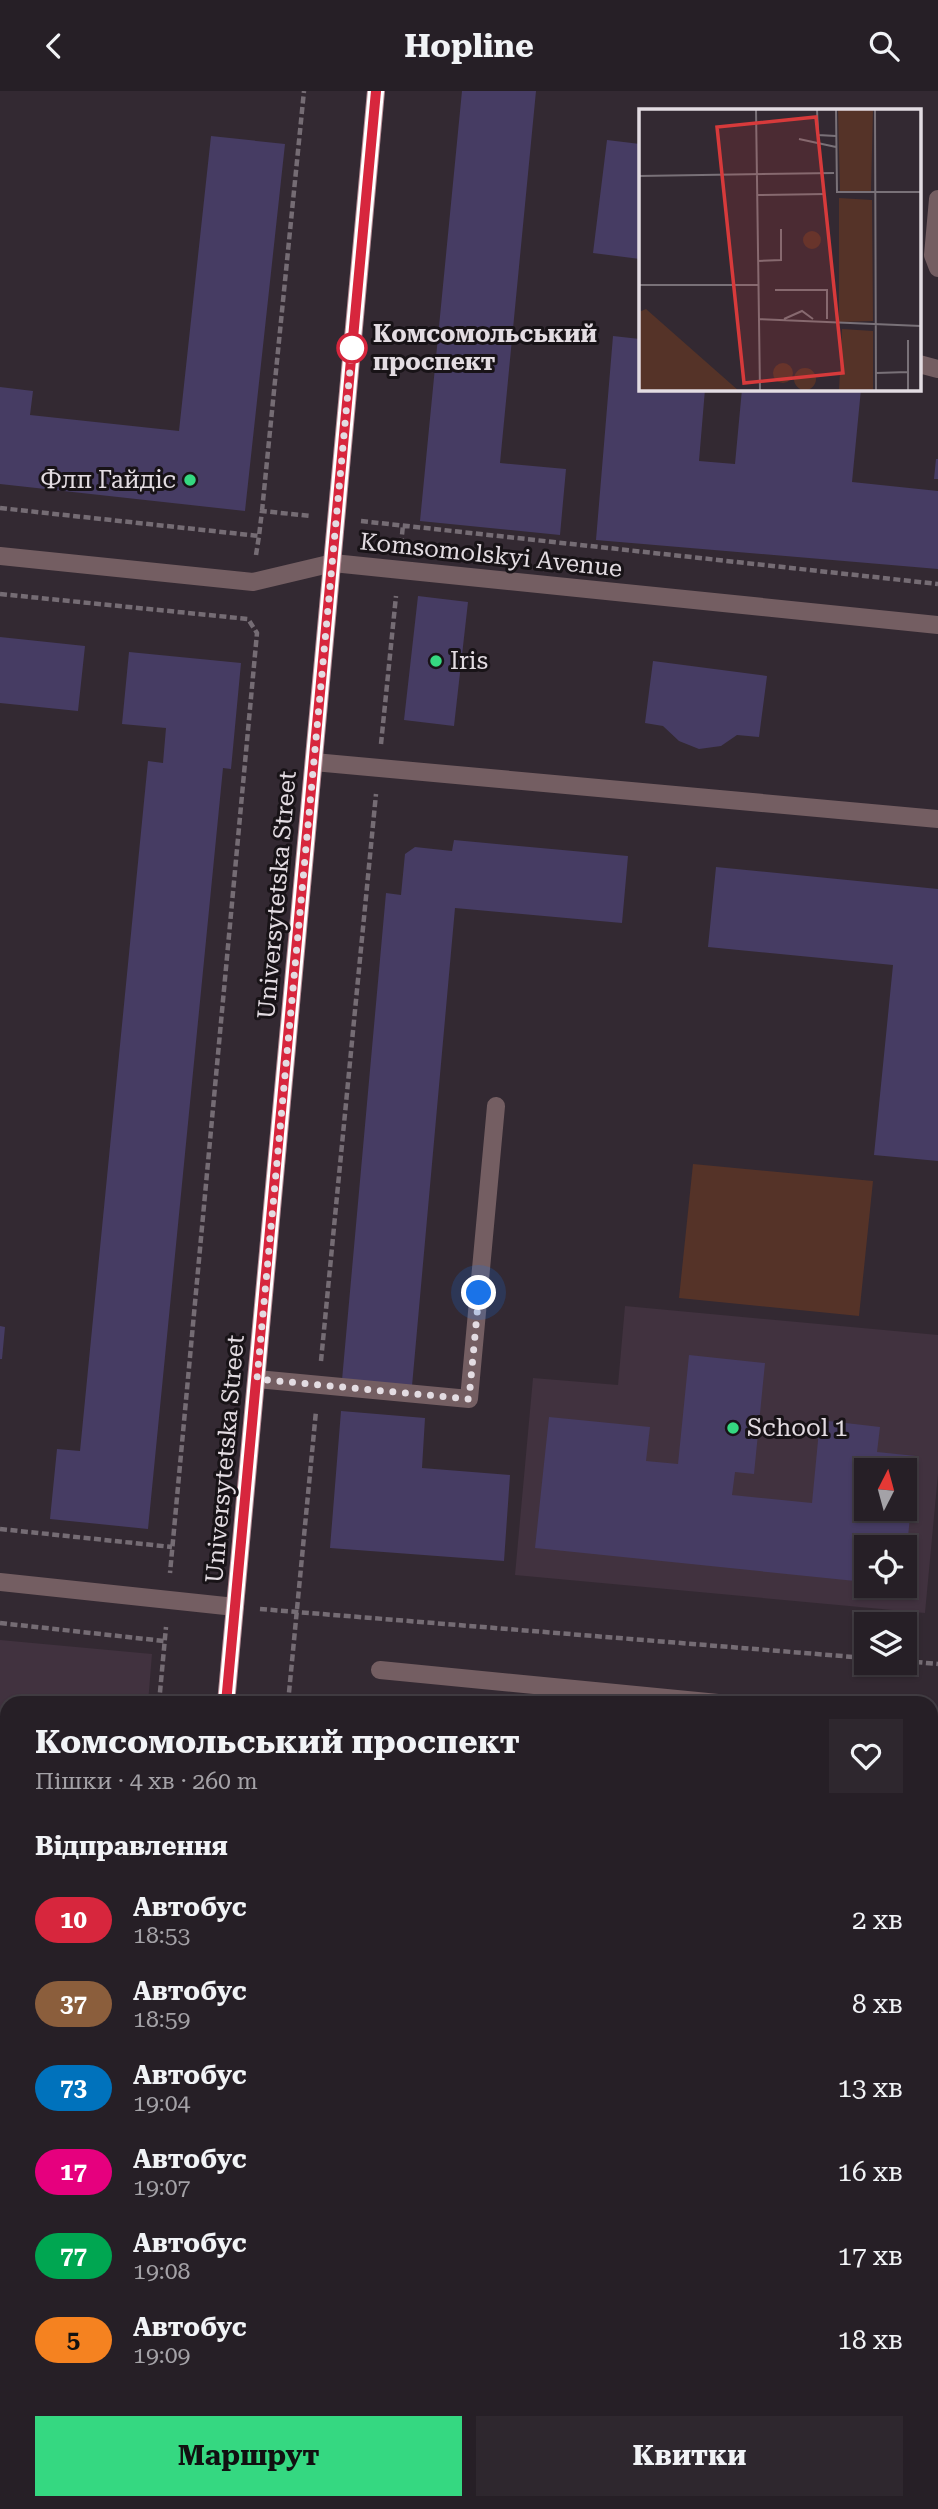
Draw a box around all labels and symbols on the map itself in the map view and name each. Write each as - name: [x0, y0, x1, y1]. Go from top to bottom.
- inset map: [639, 109, 920, 390]
- place label: Комсомольський проспект: [373, 320, 597, 376]
- marker: Комсомольський проспект: [337, 333, 367, 363]
- place label: Флп Гайдіс: [41, 466, 176, 494]
- marker: Флп Гайдіс: [182, 472, 198, 488]
- street label: Komsomolskyi Avenue: [358, 527, 624, 583]
- place label: Iris: [450, 647, 488, 675]
- marker: Iris: [428, 653, 444, 669]
- street label: Universytetska Street: [252, 770, 302, 1020]
- your location: [461, 1275, 496, 1310]
- street label: Universytetska Street: [200, 1334, 250, 1584]
- place label: School 1: [747, 1414, 848, 1442]
- marker: School 1: [725, 1420, 741, 1436]
- north arrow: [854, 1458, 917, 1521]

